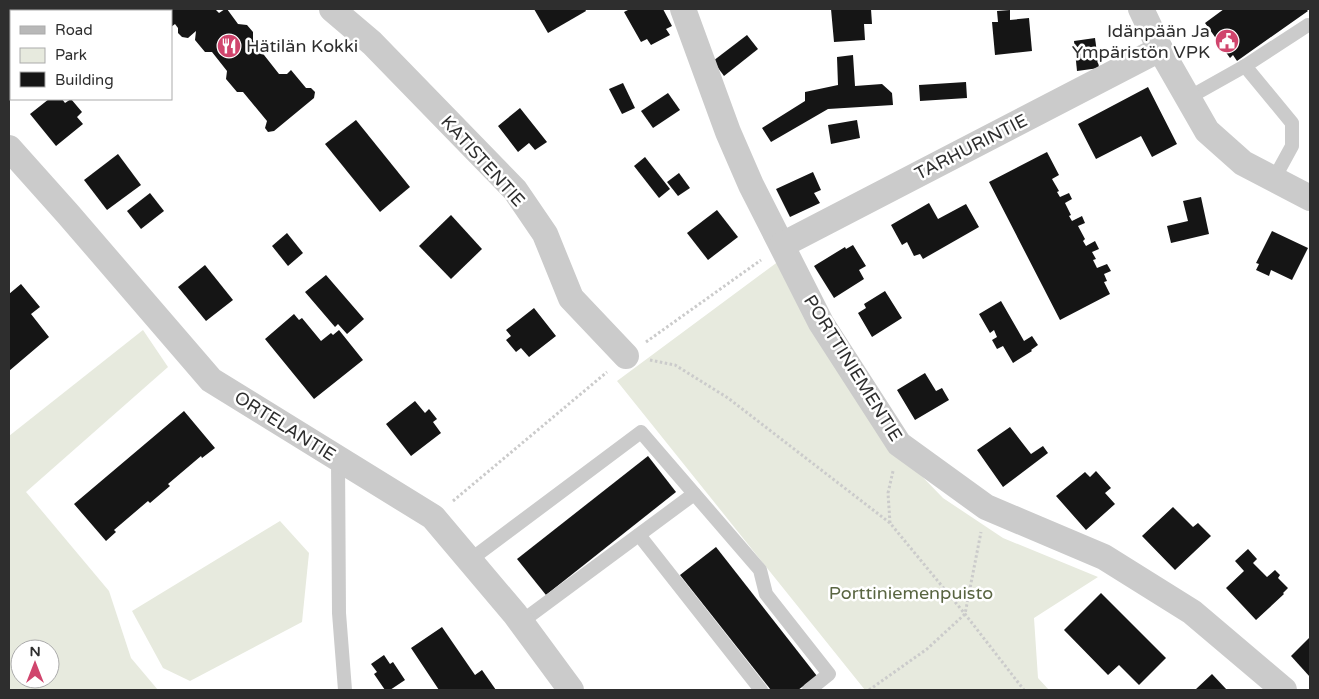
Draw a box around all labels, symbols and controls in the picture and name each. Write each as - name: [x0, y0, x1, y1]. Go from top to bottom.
- legend: [10, 10, 172, 100]
- place label: Idänpään Ja Ympäristön VPK: [1072, 20, 1210, 63]
- text: Road: [55, 21, 93, 39]
- public building icon: Idänpään Ja Ympäristön VPK: [1214, 28, 1240, 54]
- restaurant icon: Hätilän Kokki: [216, 33, 242, 59]
- place label: Hätilän Kokki: [246, 35, 358, 57]
- text: Park: [55, 46, 87, 64]
- text: Building: [55, 71, 114, 89]
- street label: TARHURINTIE: [911, 109, 1031, 185]
- street label: KATISTENTIE: [436, 111, 530, 211]
- street label: PORTTINIEMENTIE: [799, 291, 907, 445]
- street label: ORTELANTIE: [230, 386, 340, 466]
- park label: Porttiniemenpuisto: [829, 582, 993, 604]
- north arrow: [10, 639, 60, 689]
- text: N: [29, 643, 41, 660]

